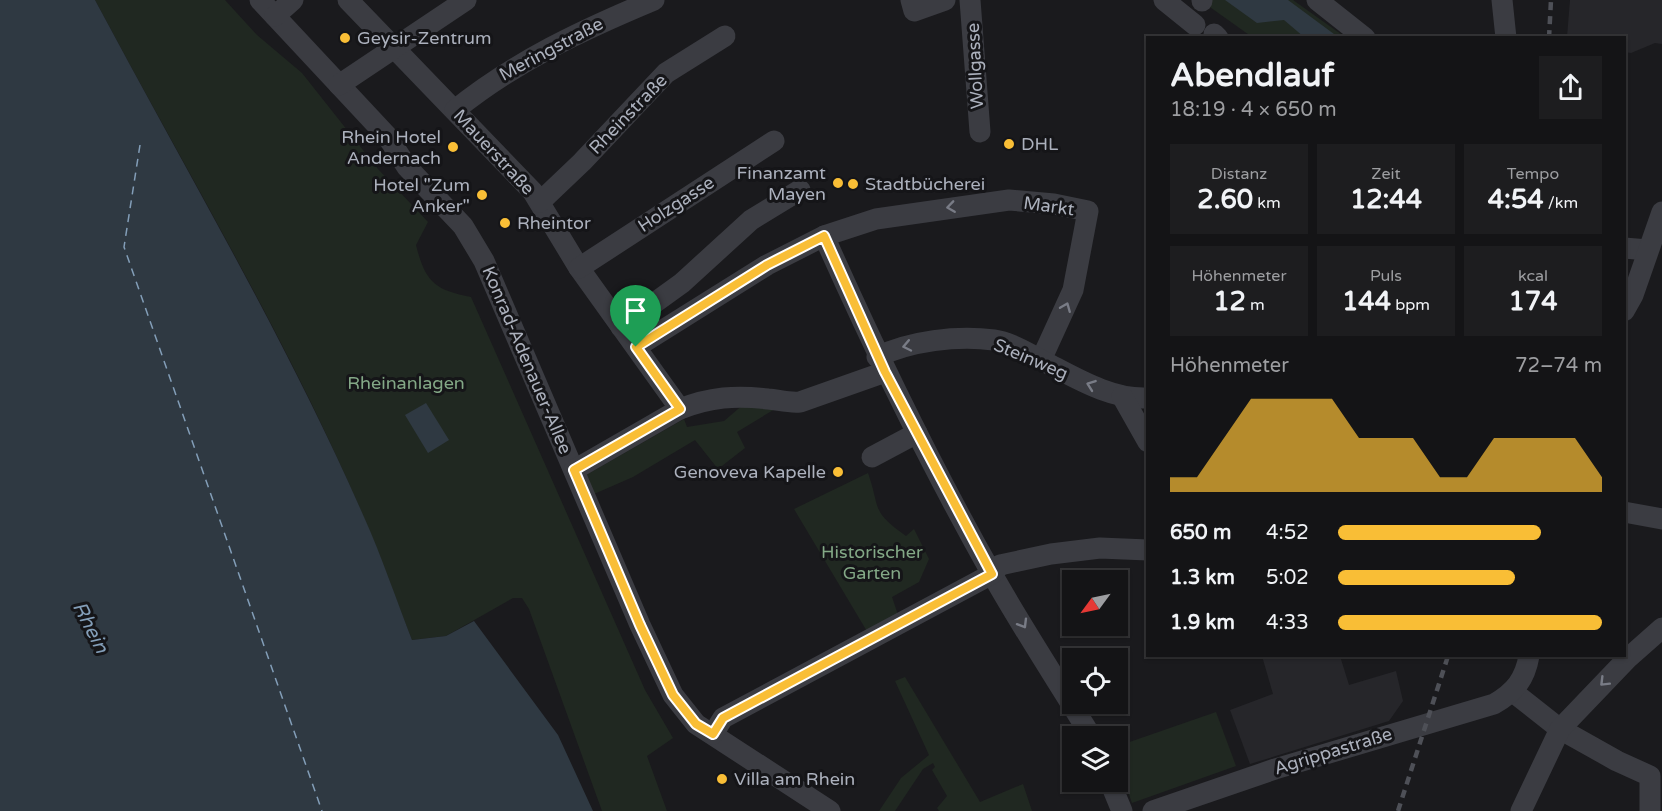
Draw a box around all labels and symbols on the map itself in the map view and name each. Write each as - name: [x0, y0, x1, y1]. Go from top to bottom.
- street label: Meringstraße: [495, 12, 607, 86]
- street label: Wollgasse: [962, 22, 988, 110]
- place label: Geysir-Zentrum: [357, 27, 491, 49]
- marker: Geysir-Zentrum: [338, 31, 352, 45]
- street label: Rheinstraße: [584, 69, 672, 159]
- street label: Mauerstraße: [449, 105, 539, 199]
- place label: Rhein Hotel Andernach: [341, 126, 441, 169]
- place label: DHL: [1021, 133, 1059, 155]
- marker: DHL: [1002, 137, 1016, 151]
- marker: Rhein Hotel Andernach: [446, 140, 460, 154]
- place label: Finanzamt Mayen: [736, 162, 826, 205]
- street label: Holzgasse: [634, 171, 718, 237]
- place label: Stadtbücherei: [865, 173, 985, 195]
- place label: Hotel "Zum Anker": [373, 174, 470, 217]
- marker: Finanzamt Mayen: [831, 176, 845, 190]
- marker: Stadtbücherei: [846, 177, 860, 191]
- marker: Hotel "Zum Anker": [475, 188, 489, 202]
- street label: Markt: [1022, 192, 1076, 220]
- one-way arrow: [946, 201, 956, 213]
- place label: Rheintor: [517, 212, 591, 234]
- marker: Rheintor: [498, 216, 512, 230]
- street label: Konrad-Adenauer-Allee: [477, 263, 577, 457]
- pin: [610, 285, 661, 347]
- one-way arrow: [1059, 303, 1071, 314]
- street label: Steinweg: [991, 334, 1071, 384]
- one-way arrow: [902, 339, 912, 352]
- park label: Rheinanlagen: [347, 372, 465, 394]
- one-way arrow: [1086, 379, 1097, 392]
- place label: Genoveva Kapelle: [674, 461, 826, 483]
- marker: Genoveva Kapelle: [831, 465, 845, 479]
- park label: Historischer Garten: [821, 541, 923, 584]
- north arrow: [1062, 570, 1128, 636]
- water label: Rhein: [67, 598, 114, 658]
- one-way arrow: [1015, 618, 1026, 629]
- one-way arrow: [1600, 675, 1611, 686]
- street label: Agrippastraße: [1271, 723, 1395, 779]
- place label: Villa am Rhein: [734, 768, 855, 790]
- marker: Villa am Rhein: [715, 772, 729, 786]

